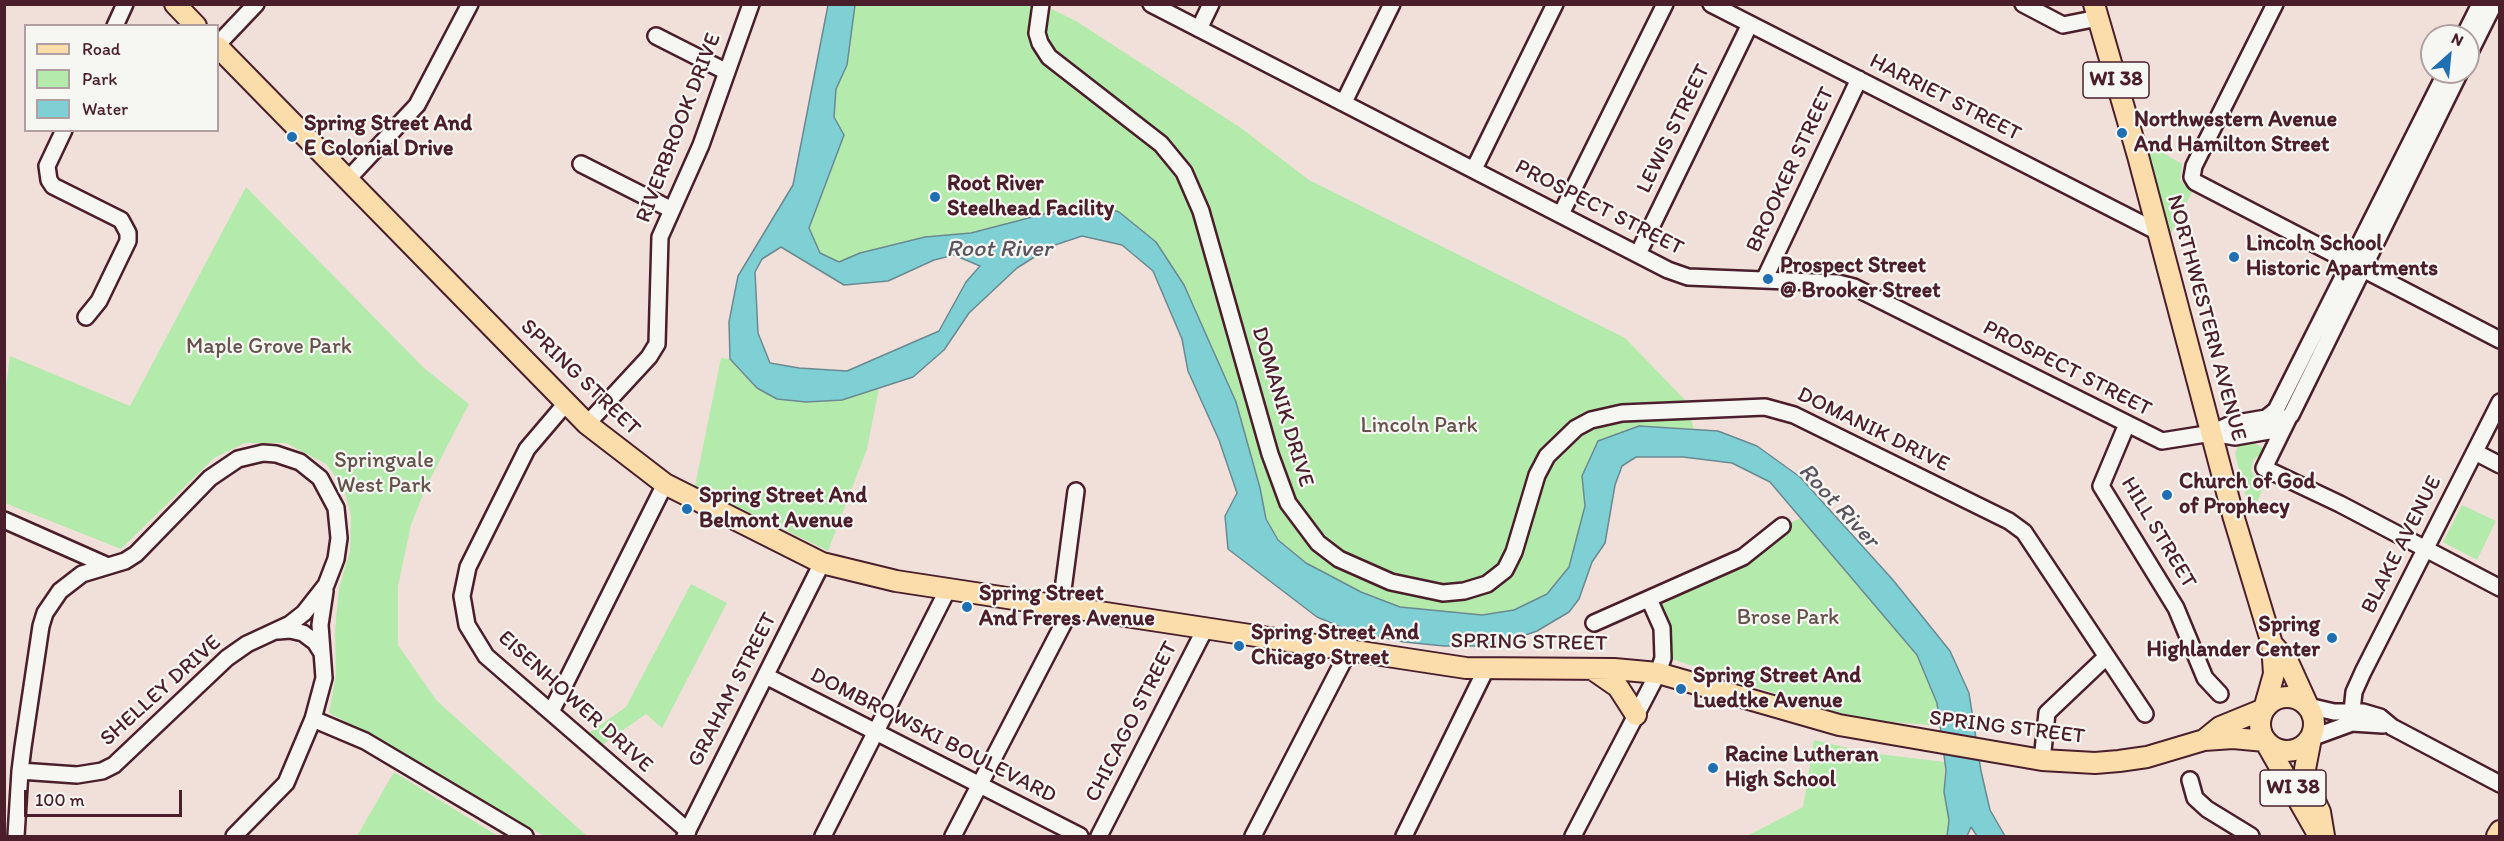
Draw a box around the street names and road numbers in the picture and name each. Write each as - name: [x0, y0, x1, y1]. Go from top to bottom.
- street label: RIVERBROOK DRIVE: [631, 30, 727, 226]
- street label: HARRIET STREET: [1865, 48, 2025, 148]
- street label: LEWIS STREET: [1631, 60, 1717, 198]
- road number: WI 38: [2083, 62, 2149, 98]
- street label: BROOKER STREET: [1741, 83, 1841, 257]
- street label: PROSPECT STREET: [1510, 154, 1688, 262]
- street label: NORTHWESTERN AVENUE: [2160, 192, 2252, 444]
- street label: SPRING STREET: [514, 314, 646, 442]
- street label: PROSPECT STREET: [1978, 315, 2156, 423]
- street label: DOMANIK DRIVE: [1245, 324, 1319, 490]
- street label: DOMANIK DRIVE: [1793, 382, 1953, 478]
- street label: HILL STREET: [2114, 472, 2202, 594]
- street label: BLAKE AVENUE: [2356, 472, 2448, 618]
- street label: GRAHAM STREET: [683, 608, 783, 772]
- street label: EISENHOWER DRIVE: [492, 625, 658, 779]
- street label: SPRING STREET: [1450, 628, 1608, 658]
- street label: SHELLEY DRIVE: [95, 630, 227, 752]
- street label: CHICAGO STREET: [1080, 637, 1184, 807]
- street label: DOMBROWSKI BOULEVARD: [806, 662, 1060, 810]
- street label: SPRING STREET: [1928, 705, 2086, 751]
- road number: WI 38: [2260, 770, 2326, 806]

